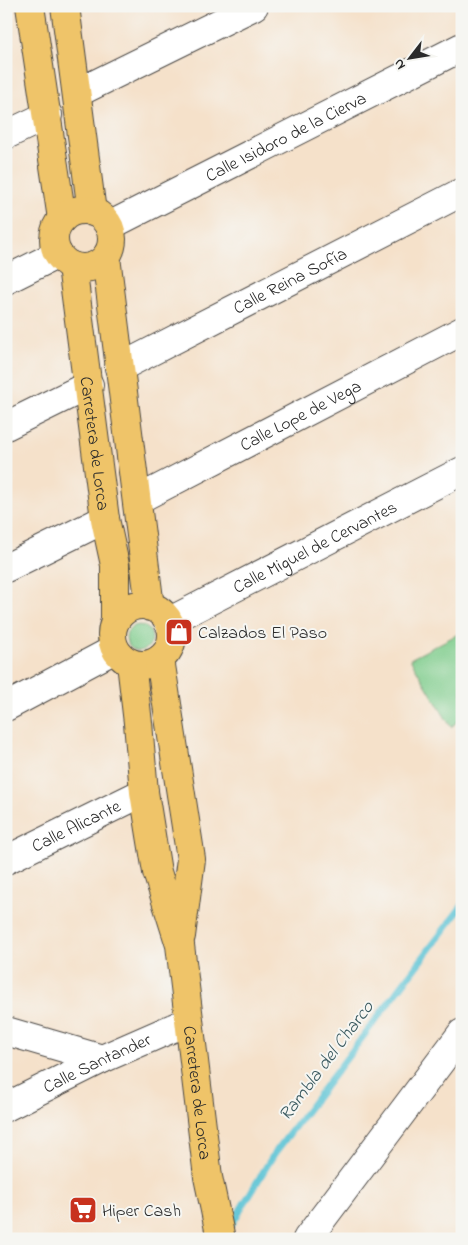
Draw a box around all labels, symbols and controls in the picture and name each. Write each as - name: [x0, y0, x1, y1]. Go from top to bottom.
- north arrow: [386, 32, 436, 82]
- text: N: [389, 54, 412, 73]
- street label: Calle Isidoro de la Cierva: [202, 87, 371, 190]
- street label: Calle Reina Sofía: [229, 242, 352, 322]
- street label: Calle Lope de Vega: [236, 374, 367, 459]
- street label: Carretera de Lorca: [72, 375, 115, 512]
- street label: Calle Miguel de Cervantes: [229, 495, 402, 601]
- shop icon: Calzados El Paso: [164, 617, 194, 647]
- place label: Calzados El Paso: [198, 621, 327, 647]
- street label: Calle Alicante: [28, 794, 127, 860]
- water label: Rambla del Charco: [273, 995, 382, 1127]
- street label: Carretera de Lorca: [175, 1024, 217, 1161]
- street label: Calle Santander: [39, 1028, 156, 1101]
- supermarket icon: Hiper Cash: [68, 1195, 98, 1225]
- place label: Hiper Cash: [102, 1199, 181, 1225]

